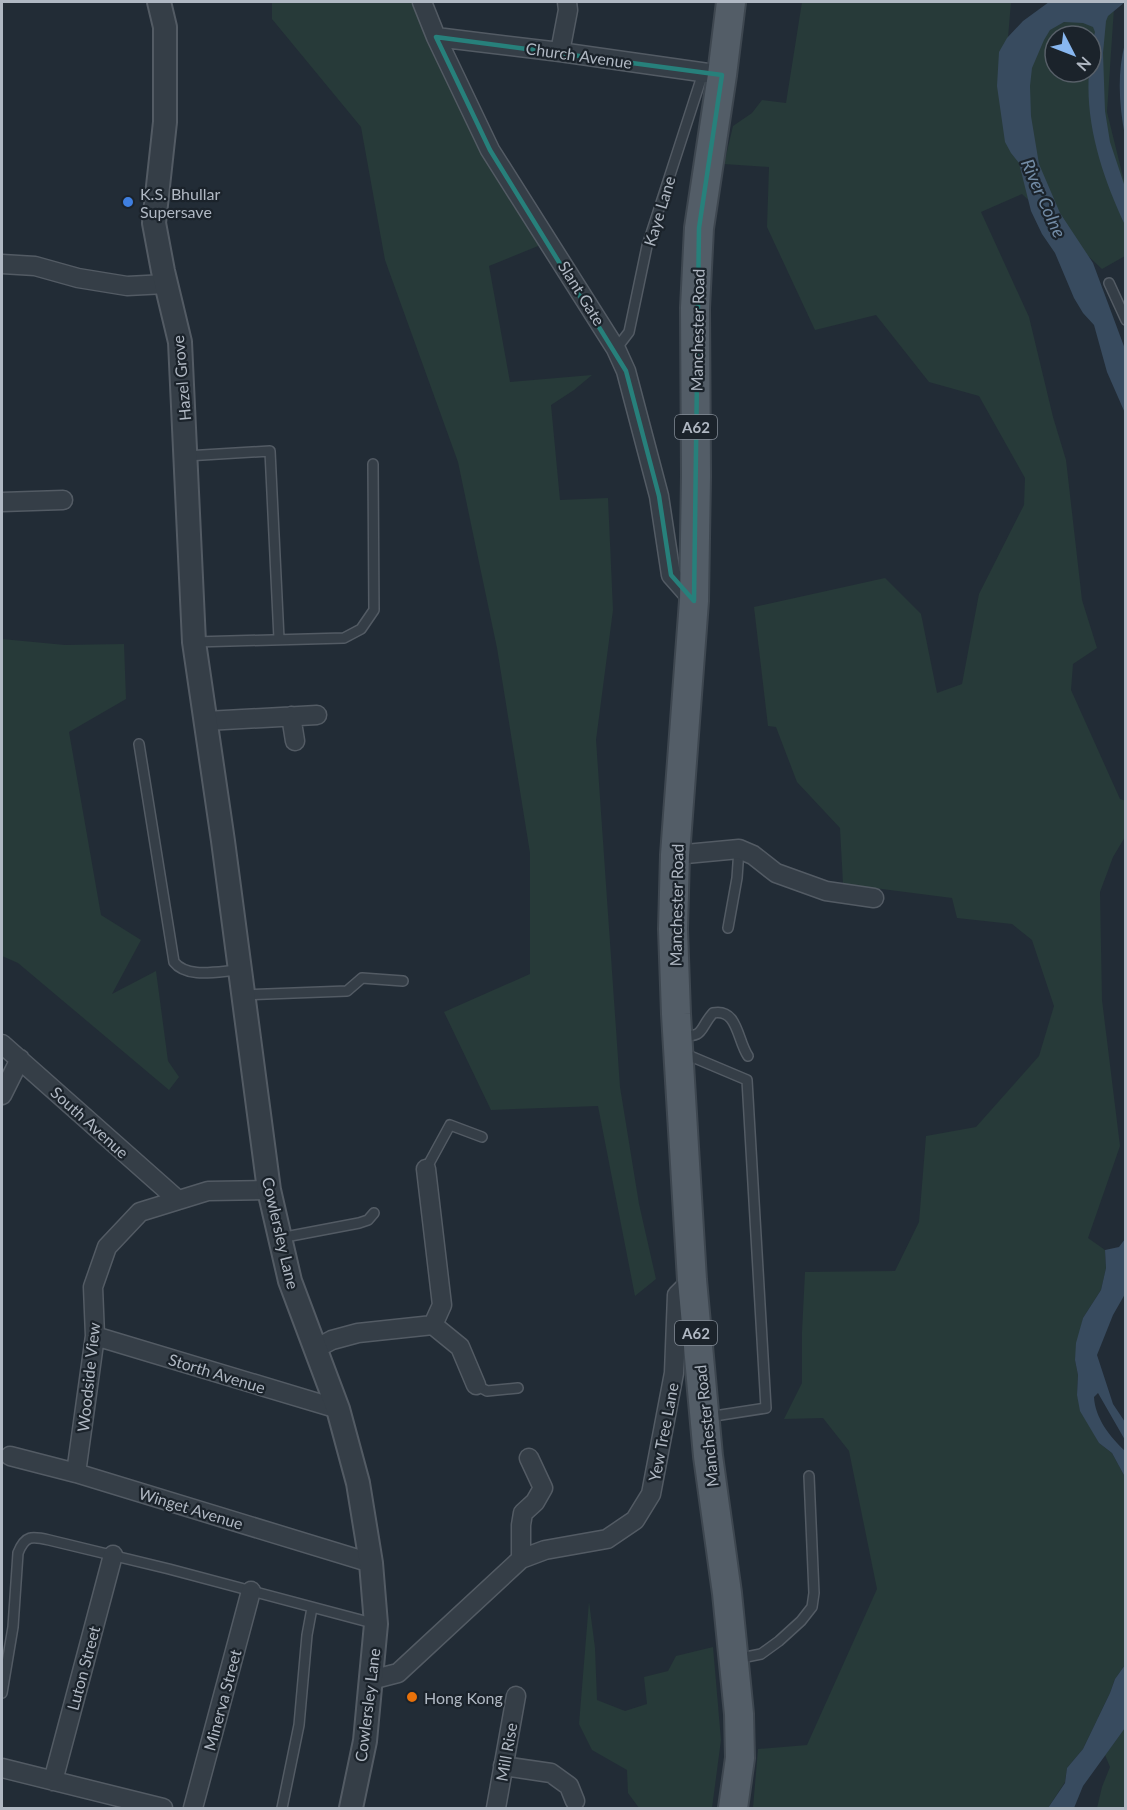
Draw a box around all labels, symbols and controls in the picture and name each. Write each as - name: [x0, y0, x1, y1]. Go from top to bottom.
- north arrow: [1043, 24, 1103, 84]
- street label: Church Avenue: [525, 38, 633, 72]
- text: N: [1073, 53, 1096, 75]
- water label: River Colne: [1017, 155, 1071, 241]
- street label: Kaye Lane: [639, 174, 679, 248]
- place label: K.S. Bhullar Supersave: [140, 184, 220, 221]
- marker: K.S. Bhullar Supersave: [121, 195, 135, 209]
- street label: Slant Gate: [555, 257, 609, 329]
- street label: Manchester Road: [686, 269, 708, 391]
- street label: Hazel Grove: [168, 334, 194, 422]
- road number: A62: [675, 415, 717, 439]
- street label: Manchester Road: [665, 844, 687, 966]
- street label: South Avenue: [47, 1082, 133, 1162]
- street label: Cowlersley Lane: [259, 1175, 303, 1291]
- street label: Woodside View: [73, 1321, 103, 1433]
- road number: A62: [675, 1321, 717, 1345]
- street label: Storth Avenue: [166, 1349, 268, 1397]
- street label: Manchester Road: [690, 1364, 722, 1488]
- street label: Yew Tree Lane: [644, 1381, 682, 1483]
- street label: Winget Avenue: [137, 1483, 245, 1533]
- street label: Luton Street: [63, 1623, 103, 1712]
- street label: Minerva Street: [199, 1647, 245, 1753]
- street label: Cowlersley Lane: [351, 1647, 383, 1763]
- place label: Hong Kong: [424, 1688, 503, 1707]
- marker: Hong Kong: [405, 1690, 419, 1704]
- street label: Mill Rise: [491, 1721, 521, 1783]

